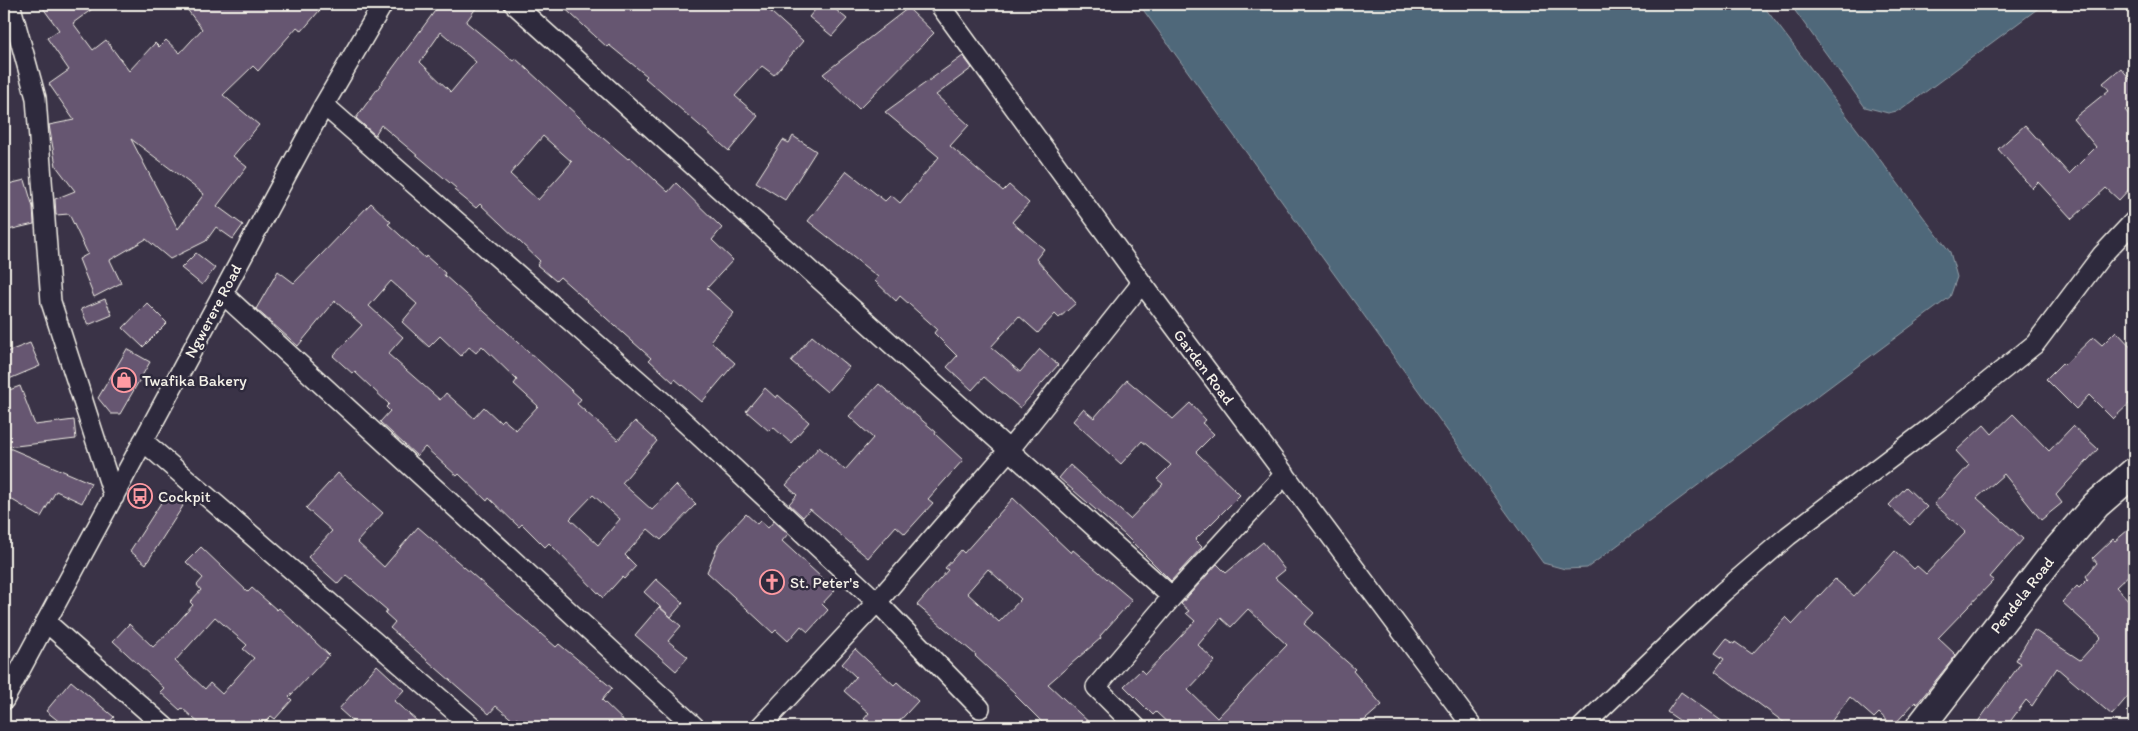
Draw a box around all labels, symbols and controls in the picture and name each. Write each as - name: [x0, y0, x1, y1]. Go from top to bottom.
- street label: Ngwerere Road: [180, 261, 246, 361]
- street label: Garden Road: [1169, 326, 1239, 409]
- shop icon: Twafika Bakery: [111, 367, 137, 393]
- place label: Twafika Bakery: [142, 371, 247, 390]
- bus stop icon: Cockpit: [127, 483, 153, 509]
- place label: Cockpit: [158, 487, 211, 506]
- street label: Pendela Road: [1986, 553, 2058, 637]
- church icon: St. Peter's: [759, 569, 785, 595]
- place label: St. Peter's: [790, 573, 859, 592]

